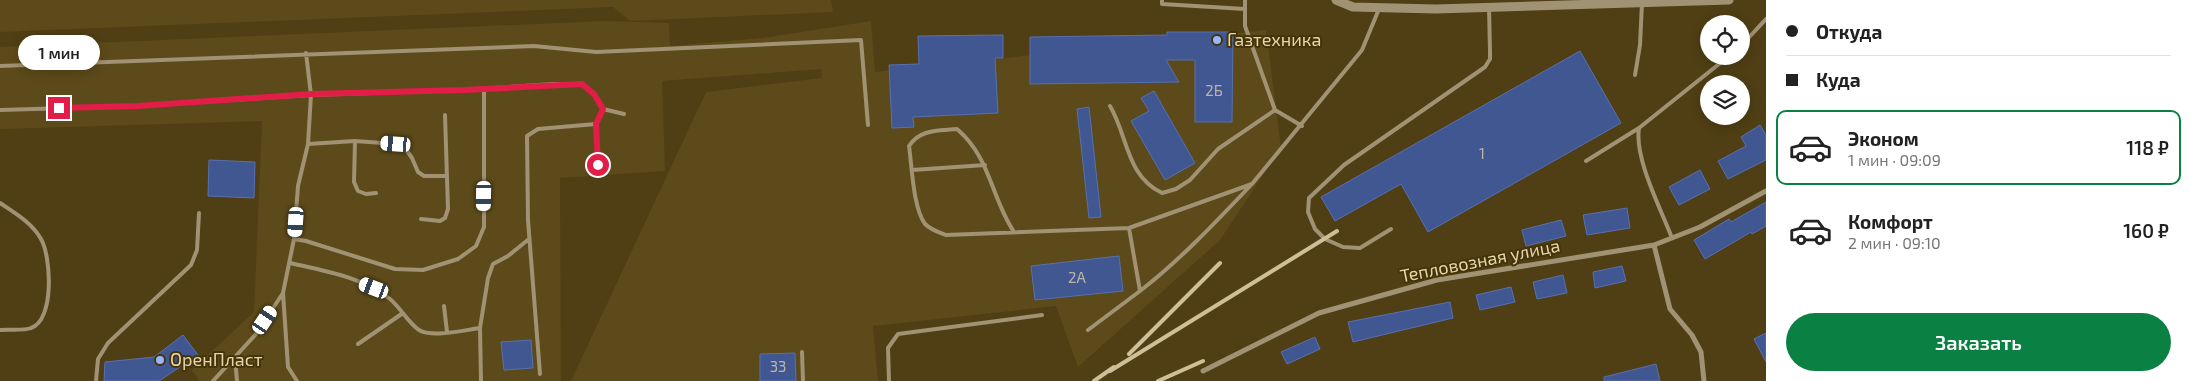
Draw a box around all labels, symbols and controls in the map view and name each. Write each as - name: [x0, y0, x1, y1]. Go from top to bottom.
- map controls: [1700, 15, 1750, 125]
- button: locate: [1700, 15, 1750, 65]
- text: Откуда: [1816, 20, 1882, 43]
- place label: Газтехника: [1227, 28, 1321, 50]
- marker: Газтехника: [1211, 34, 1223, 46]
- callout: 1 мин: [18, 36, 100, 70]
- text: 1 мин: [38, 43, 80, 62]
- text: Куда: [1816, 68, 1861, 91]
- button: layers: [1700, 75, 1750, 125]
- house number: 2Б: [1205, 81, 1223, 99]
- route end: [48, 97, 70, 119]
- icon: car: [1788, 125, 1833, 170]
- text: Эконом: [1848, 127, 1919, 150]
- car: [380, 135, 411, 153]
- text: 118 ₽: [2126, 136, 2169, 159]
- house number: 1: [1479, 144, 1485, 162]
- text: 1 мин · 09:09: [1848, 150, 1941, 169]
- route start: [587, 154, 609, 176]
- car: [476, 181, 491, 211]
- car: [287, 207, 304, 237]
- icon: car: [1788, 208, 1833, 253]
- text: Комфорт: [1848, 210, 1933, 233]
- text: 160 ₽: [2123, 219, 2169, 242]
- text: 2 мин · 09:10: [1848, 233, 1941, 252]
- street label: Тепловозная улица: [1398, 234, 1562, 286]
- house number: 2А: [1068, 268, 1087, 286]
- car: [357, 276, 390, 300]
- car: [250, 303, 279, 337]
- button: Заказать: [1786, 313, 2171, 371]
- place label: ОренПласт: [170, 348, 263, 370]
- marker: ОренПласт: [154, 354, 166, 366]
- house number: 33: [770, 357, 786, 375]

